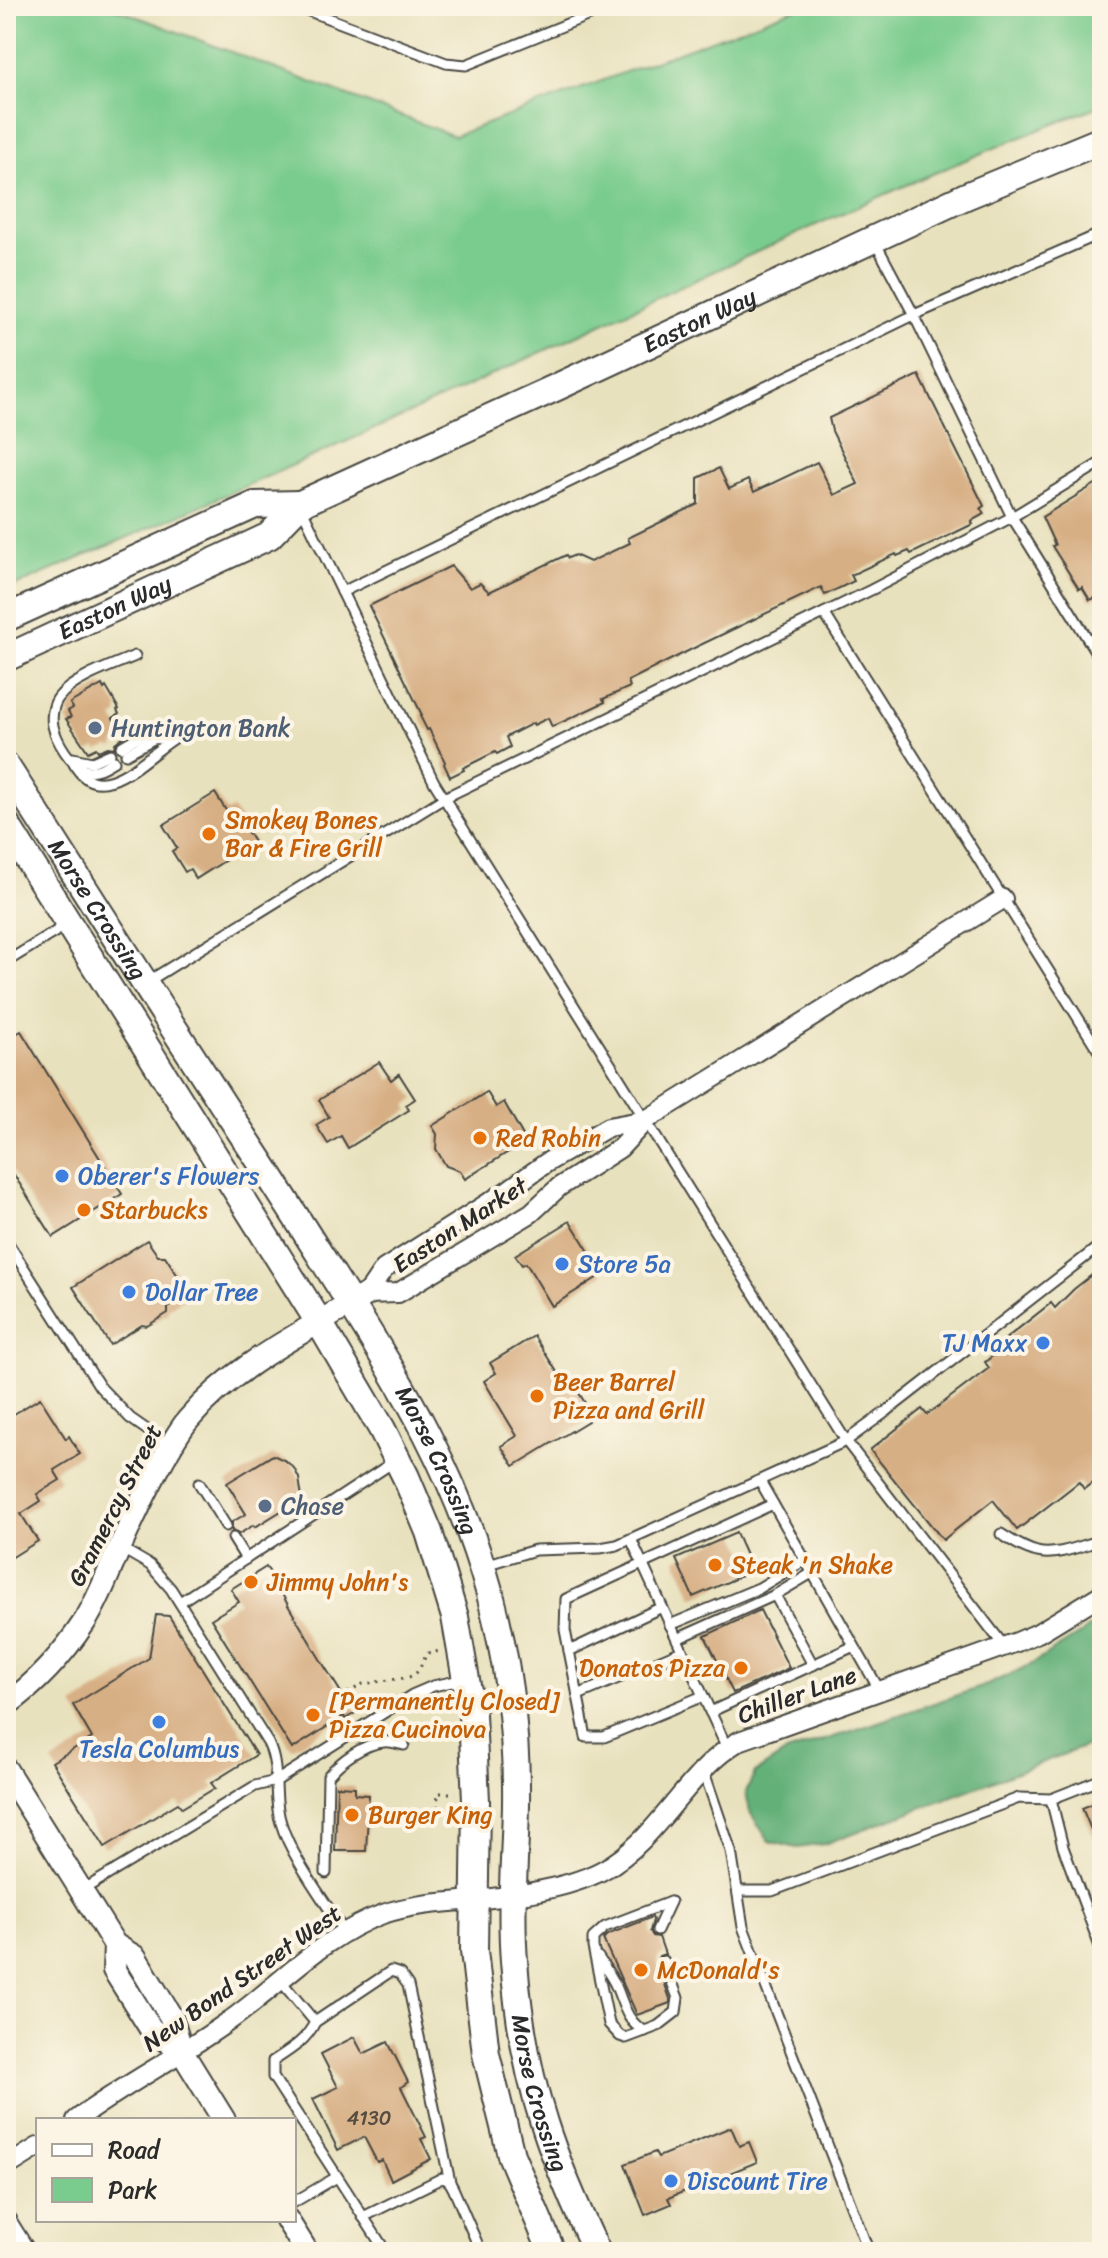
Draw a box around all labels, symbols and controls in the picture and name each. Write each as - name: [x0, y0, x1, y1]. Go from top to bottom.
- street label: Easton Way: [635, 276, 764, 365]
- street label: Easton Way: [51, 563, 179, 652]
- place label: Huntington Bank: [111, 707, 291, 749]
- marker: Huntington Bank: [86, 719, 104, 737]
- place label: Smokey Bones Bar & Fire Grill: [225, 799, 383, 869]
- marker: Smokey Bones Bar & Fire Grill: [200, 825, 218, 843]
- street label: Morse Crossing: [36, 830, 159, 989]
- place label: Red Robin: [496, 1117, 601, 1159]
- marker: Red Robin: [471, 1129, 489, 1147]
- place label: Oberer's Flowers: [78, 1155, 259, 1197]
- street label: Easton Market: [384, 1165, 537, 1285]
- marker: Oberer's Flowers: [53, 1167, 71, 1185]
- place label: Starbucks: [100, 1189, 208, 1231]
- marker: Starbucks: [75, 1201, 93, 1219]
- place label: Store 5a: [578, 1243, 671, 1285]
- marker: Store 5a: [553, 1255, 571, 1273]
- place label: Dollar Tree: [145, 1271, 258, 1313]
- marker: Dollar Tree: [120, 1283, 138, 1301]
- place label: TJ Maxx: [942, 1322, 1028, 1364]
- marker: TJ Maxx: [1034, 1334, 1052, 1352]
- place label: Beer Barrel Pizza and Grill: [553, 1361, 706, 1431]
- street label: Morse Crossing: [383, 1377, 490, 1541]
- marker: Beer Barrel Pizza and Grill: [528, 1387, 546, 1405]
- street label: Gramercy Street: [56, 1416, 174, 1594]
- place label: Chase: [281, 1485, 344, 1527]
- marker: Chase: [256, 1497, 274, 1515]
- place label: Steak 'n Shake: [731, 1544, 893, 1586]
- marker: Steak 'n Shake: [706, 1556, 724, 1574]
- place label: Jimmy John's: [266, 1561, 408, 1603]
- marker: Jimmy John's: [242, 1573, 260, 1591]
- place label: Donatos Pizza: [579, 1647, 726, 1689]
- street label: Chiller Lane: [731, 1654, 863, 1736]
- marker: Donatos Pizza: [732, 1659, 750, 1677]
- place label: [Permanently Closed] Pizza Cucinova: [329, 1680, 560, 1750]
- marker: [Permanently Closed] Pizza Cucinova: [304, 1706, 322, 1724]
- marker: Tesla Columbus: [150, 1713, 168, 1731]
- place label: Tesla Columbus: [79, 1728, 239, 1770]
- place label: Burger King: [368, 1794, 493, 1836]
- marker: Burger King: [343, 1806, 361, 1824]
- street label: New Bond Street West: [133, 1893, 351, 2063]
- place label: McDonald's: [657, 1949, 780, 1991]
- marker: McDonald's: [632, 1961, 650, 1979]
- street label: Morse Crossing: [499, 2011, 581, 2178]
- house number: 4130: [347, 2101, 391, 2136]
- legend: [36, 2118, 296, 2222]
- text: Road: [108, 2129, 162, 2171]
- place label: Discount Tire: [687, 2160, 828, 2202]
- text: Park: [108, 2169, 157, 2211]
- marker: Discount Tire: [662, 2172, 680, 2190]

